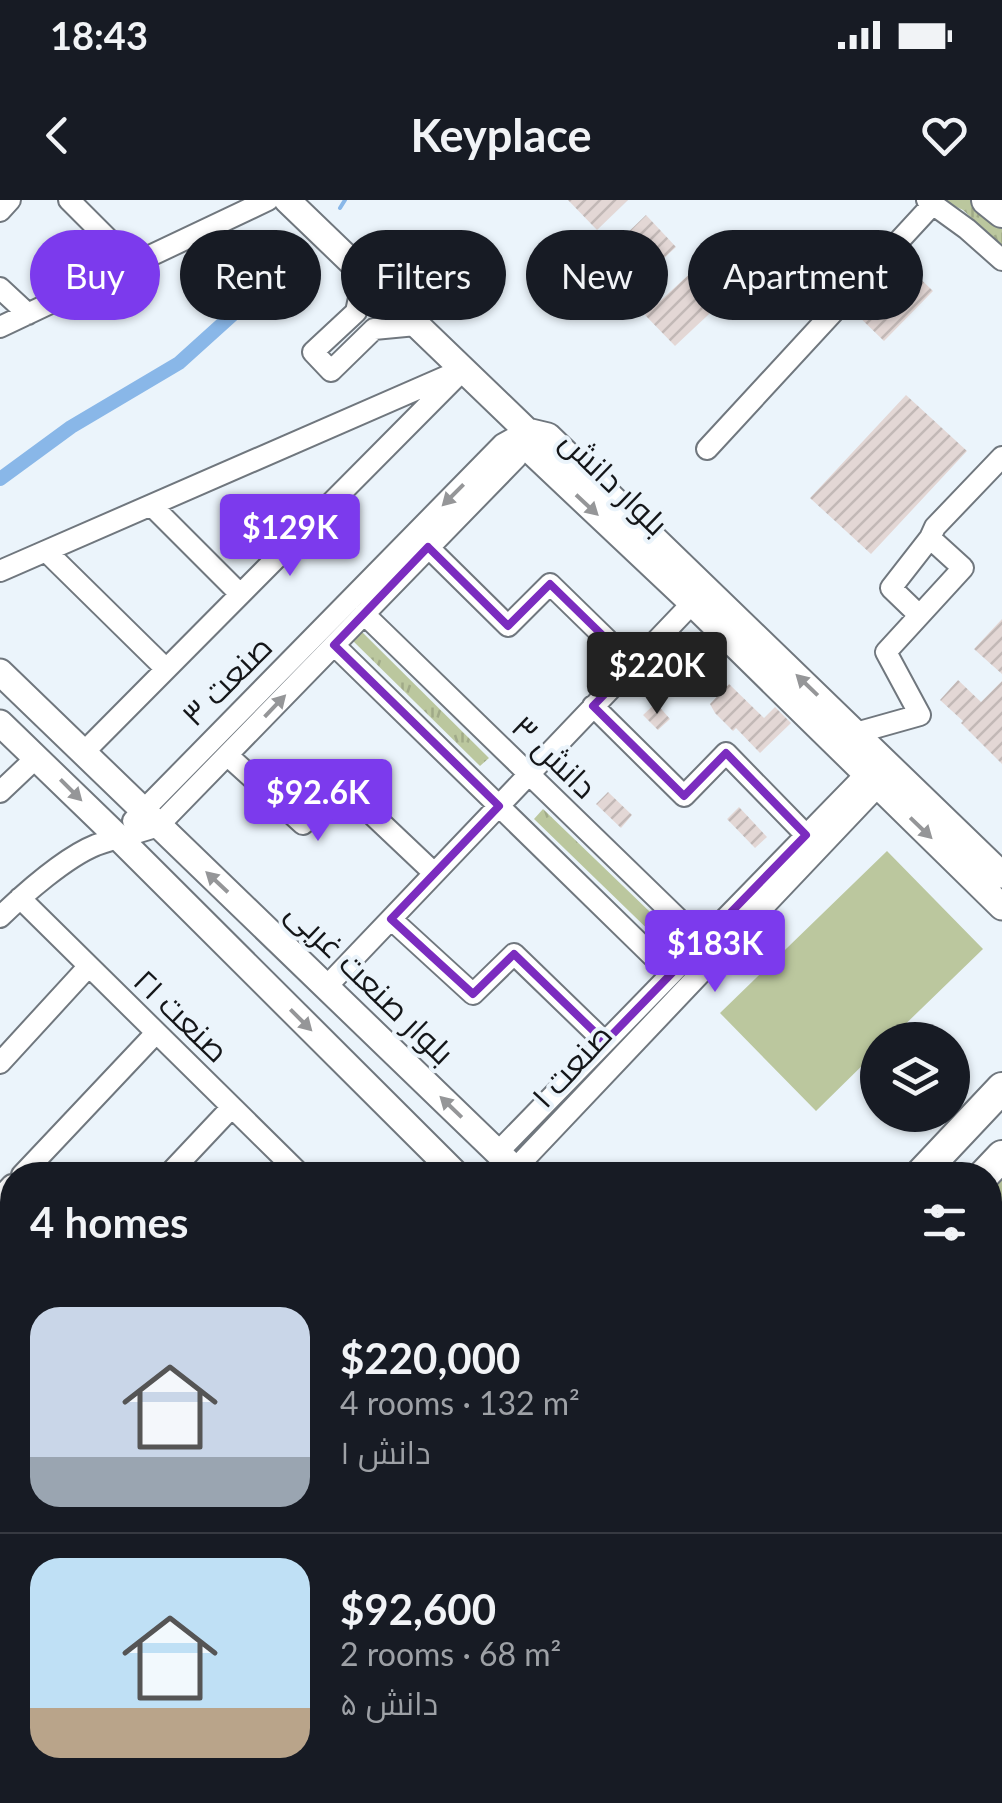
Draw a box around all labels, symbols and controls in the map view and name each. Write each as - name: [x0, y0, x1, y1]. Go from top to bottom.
- text: 18:43: [50, 12, 148, 58]
- icon: back: [30, 108, 85, 163]
- text: Keyplace: [410, 108, 592, 162]
- icon: heart: [917, 108, 972, 163]
- chip: Buy: [30, 230, 160, 320]
- chip: Rent: [180, 230, 321, 320]
- chip: Filters: [341, 230, 506, 320]
- chip: New: [526, 230, 668, 320]
- chip: Apartment: [688, 230, 923, 320]
- street label: بلوار دانش: [552, 421, 677, 543]
- one-way arrow: [442, 482, 466, 506]
- one-way arrow: [575, 493, 599, 516]
- pin: $129K: [220, 494, 360, 579]
- text: $129K: [242, 507, 338, 546]
- street label: صنعت ۳: [173, 627, 279, 733]
- pin: $220K: [587, 632, 727, 717]
- text: $220K: [609, 645, 705, 684]
- one-way arrow: [795, 674, 819, 698]
- one-way arrow: [263, 695, 286, 719]
- street label: دانش ۳: [504, 706, 605, 806]
- pin: $92.6K: [237, 759, 399, 844]
- text: $92.6K: [266, 772, 370, 811]
- one-way arrow: [58, 778, 82, 802]
- one-way arrow: [909, 816, 933, 839]
- one-way arrow: [205, 871, 229, 894]
- street label: بلوار صنعت غربی: [278, 892, 463, 1072]
- pin: $183K: [645, 910, 785, 995]
- text: $183K: [667, 923, 763, 962]
- street label: صنعت ۲۱: [126, 960, 238, 1070]
- one-way arrow: [289, 1007, 313, 1031]
- street label: صنعت ۱: [522, 1015, 619, 1115]
- map controls: [860, 1022, 970, 1132]
- button: layers: [860, 1022, 970, 1132]
- one-way arrow: [440, 1096, 464, 1119]
- icon: filters: [917, 1195, 972, 1250]
- text: 4 homes: [30, 1197, 188, 1247]
- text: $220,000: [340, 1333, 520, 1383]
- icon: home: [110, 1347, 230, 1467]
- text: 4 rooms · 132 m²: [340, 1383, 580, 1422]
- text: دانش ۱: [340, 1432, 431, 1471]
- text: $92,600: [340, 1584, 496, 1634]
- icon: home: [110, 1598, 230, 1718]
- text: 2 rooms · 68 m²: [340, 1634, 561, 1673]
- text: دانش ۵: [340, 1683, 438, 1722]

